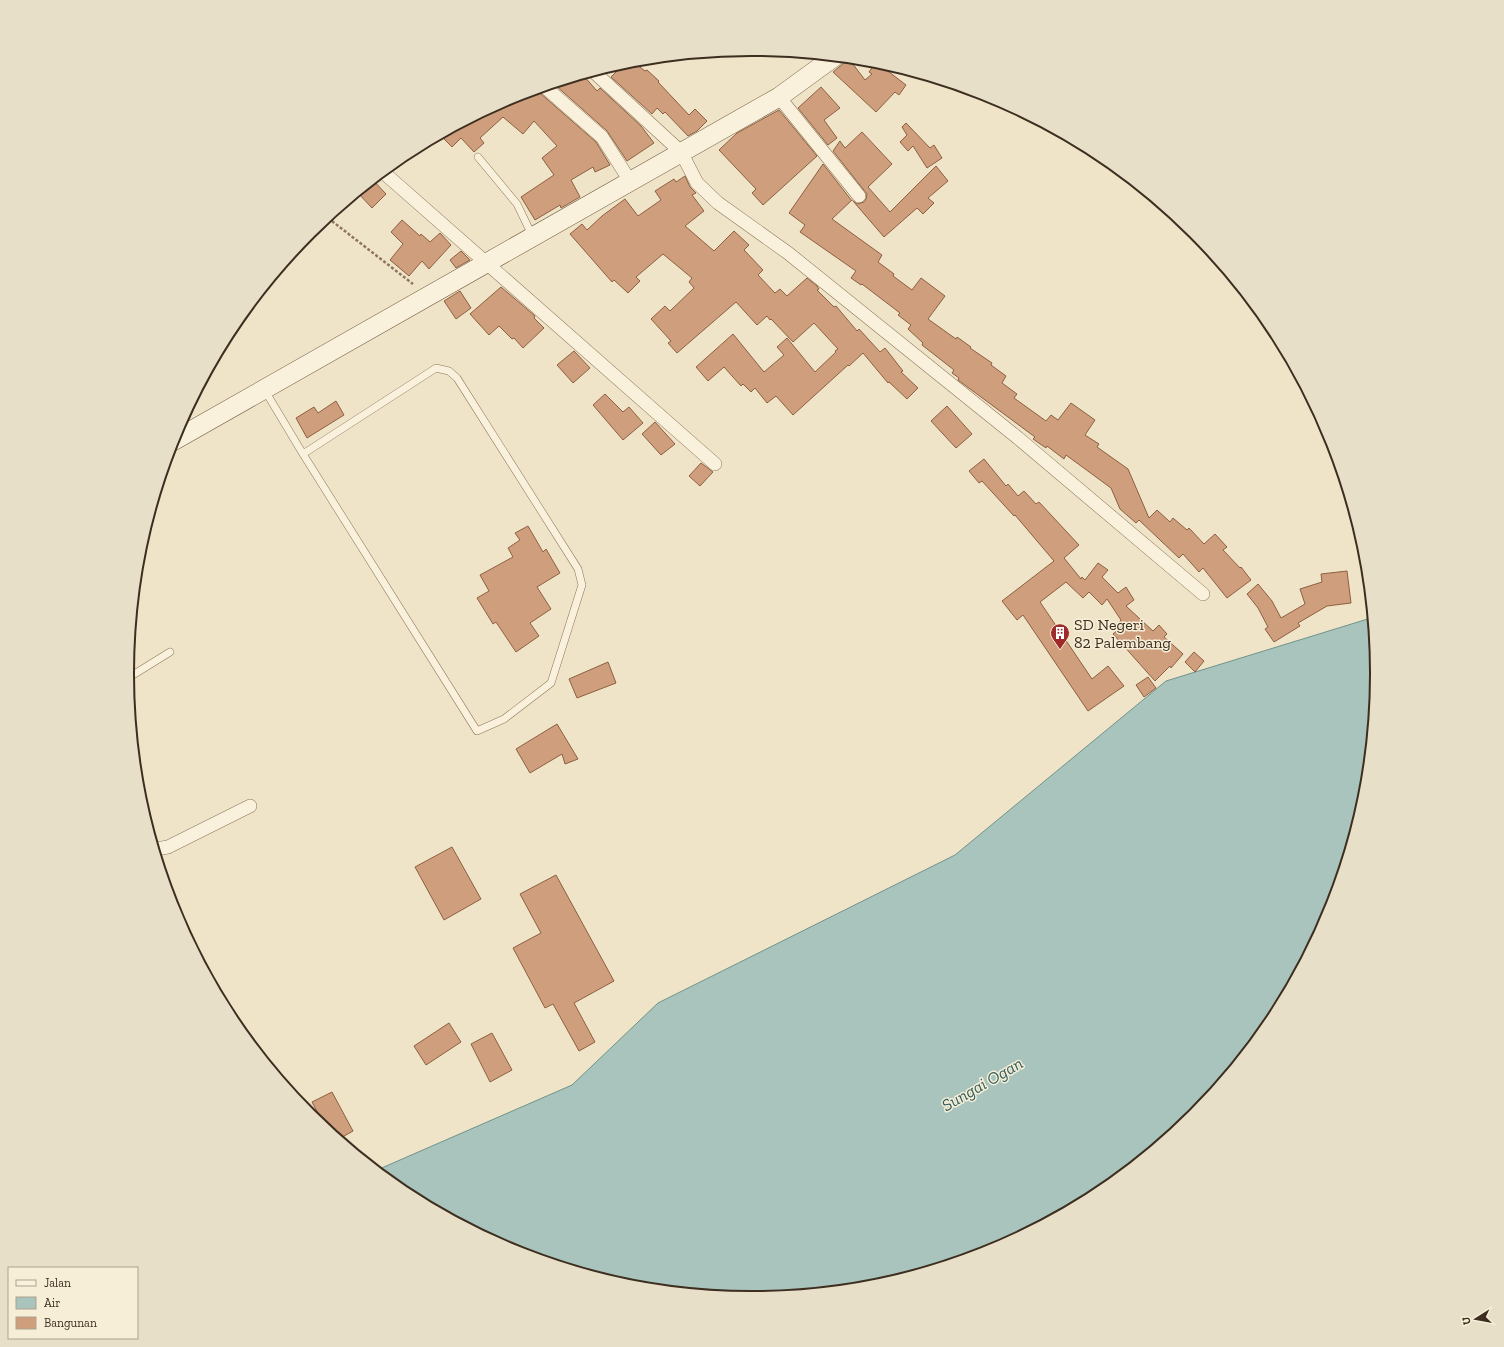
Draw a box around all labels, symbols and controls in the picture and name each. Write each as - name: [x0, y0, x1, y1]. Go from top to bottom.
- place label: SD Negeri 82 Palembang: [1074, 615, 1171, 652]
- building icon: SD Negeri 82 Palembang: [1049, 622, 1071, 650]
- water label: Sungai Ogan: [938, 1053, 1026, 1115]
- legend: [8, 1267, 138, 1339]
- text: Jalan: [44, 1276, 71, 1290]
- text: Air: [44, 1296, 60, 1310]
- north arrow: [1456, 1299, 1496, 1339]
- text: Bangunan: [44, 1316, 97, 1330]
- text: U: [1460, 1316, 1474, 1326]

